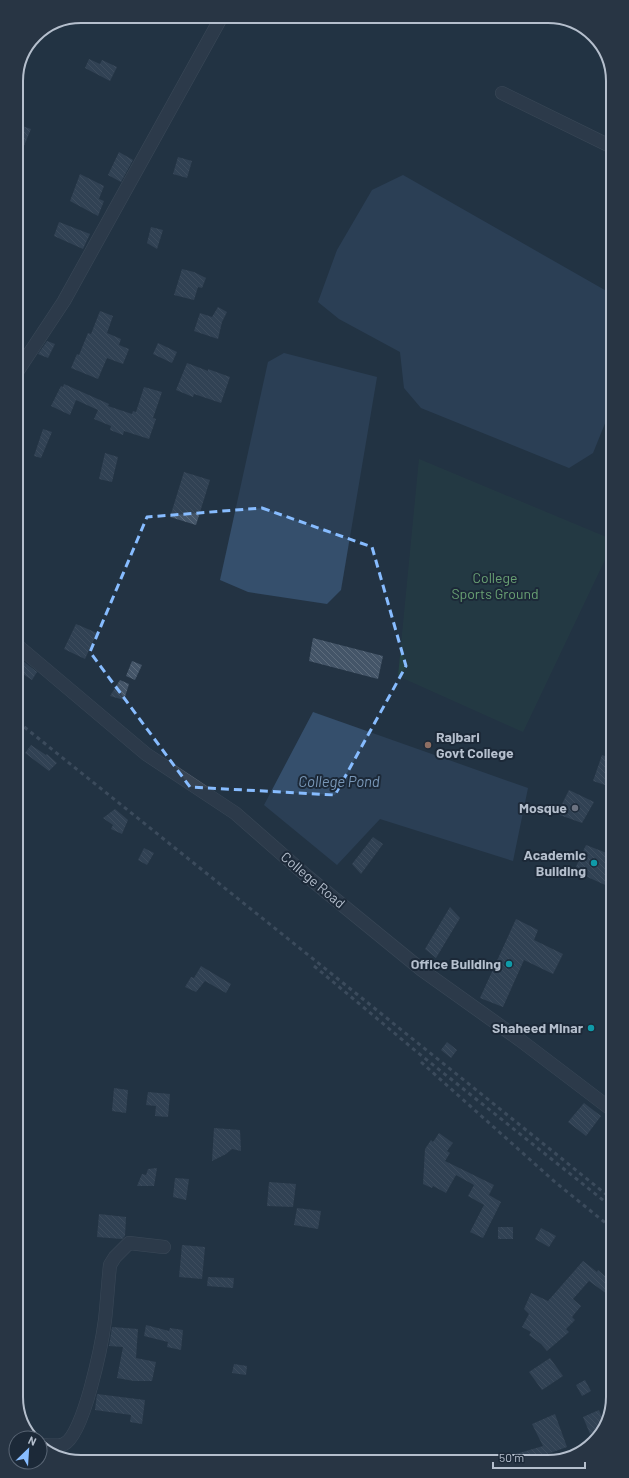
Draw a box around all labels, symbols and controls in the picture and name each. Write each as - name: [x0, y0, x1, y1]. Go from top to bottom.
- park label: College Sports Ground: [451, 569, 539, 602]
- place label: Rajbari Govt College: [436, 728, 514, 761]
- marker: Rajbari Govt College: [423, 740, 433, 750]
- water label: College Pond: [298, 772, 380, 790]
- place label: Mosque: [519, 799, 567, 816]
- marker: Mosque: [570, 803, 580, 813]
- place label: Academic Building: [524, 846, 586, 879]
- street label: College Road: [278, 848, 349, 911]
- marker: Academic Building: [589, 858, 599, 868]
- place label: Office Building: [411, 955, 501, 972]
- marker: Office Building: [504, 959, 514, 969]
- place label: Shaheed Minar: [492, 1019, 584, 1036]
- marker: Shaheed Minar: [586, 1023, 596, 1033]
- north arrow: [8, 1430, 48, 1470]
- text: N: [26, 1433, 39, 1448]
- scale bar: [493, 1444, 585, 1470]
- text: 50 m: [499, 1450, 524, 1464]

